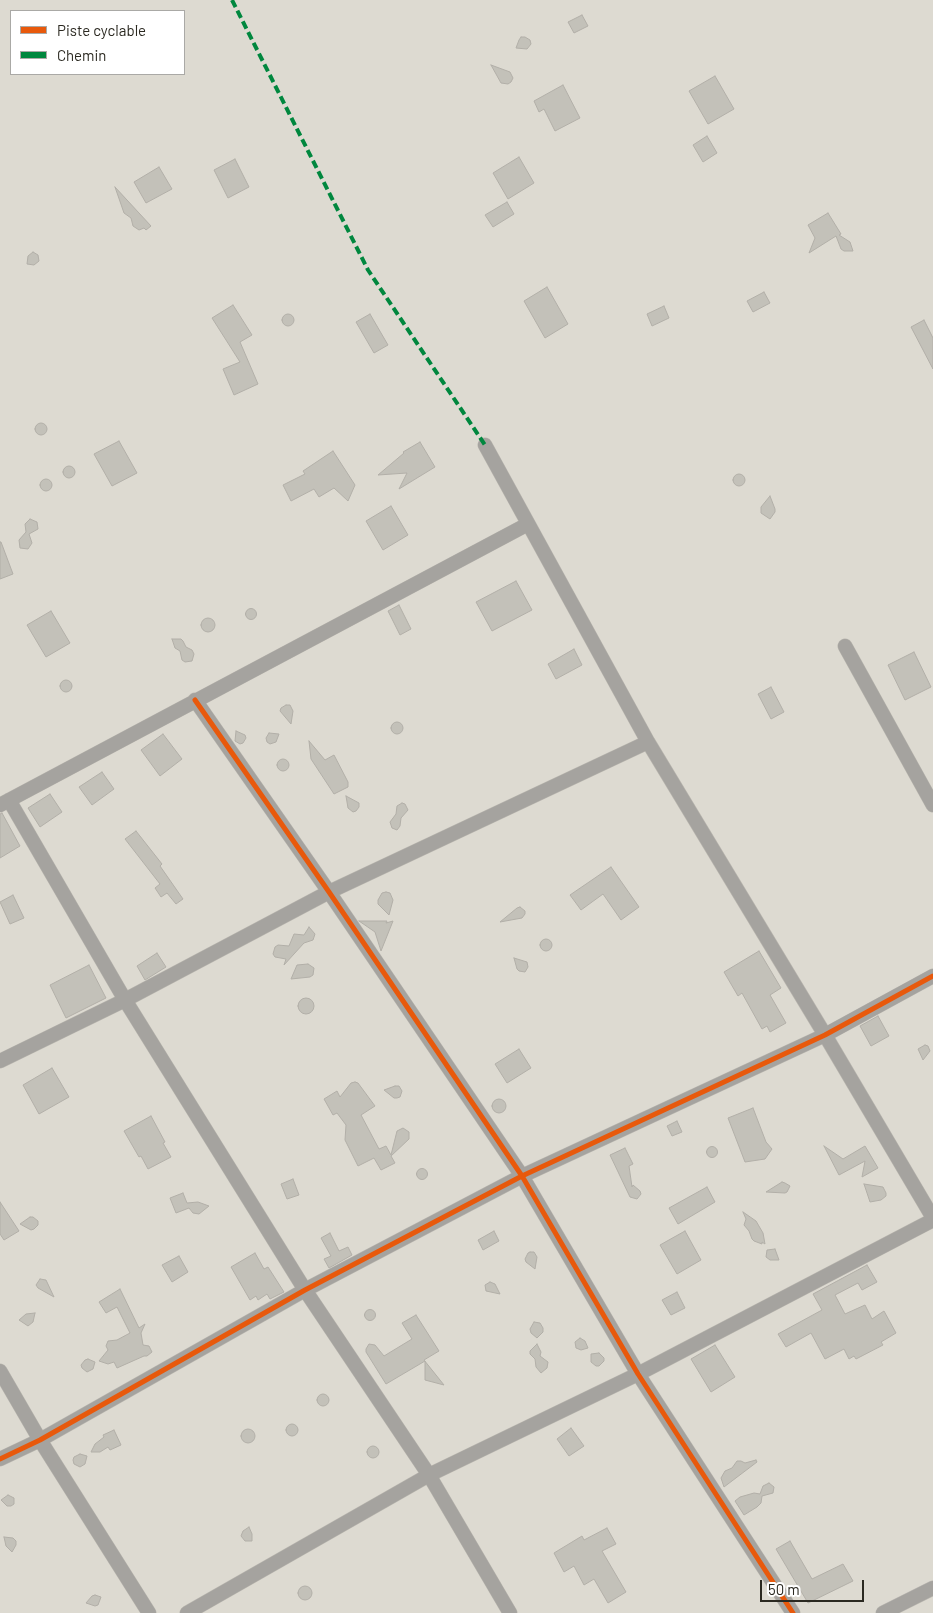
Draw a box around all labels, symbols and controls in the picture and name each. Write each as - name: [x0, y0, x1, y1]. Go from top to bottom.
- legend: [10, 10, 185, 75]
- text: Piste cyclable: [57, 21, 146, 39]
- text: Chemin: [57, 46, 106, 64]
- scale bar: [763, 1570, 867, 1602]
- text: 50 m: [768, 1580, 800, 1598]

